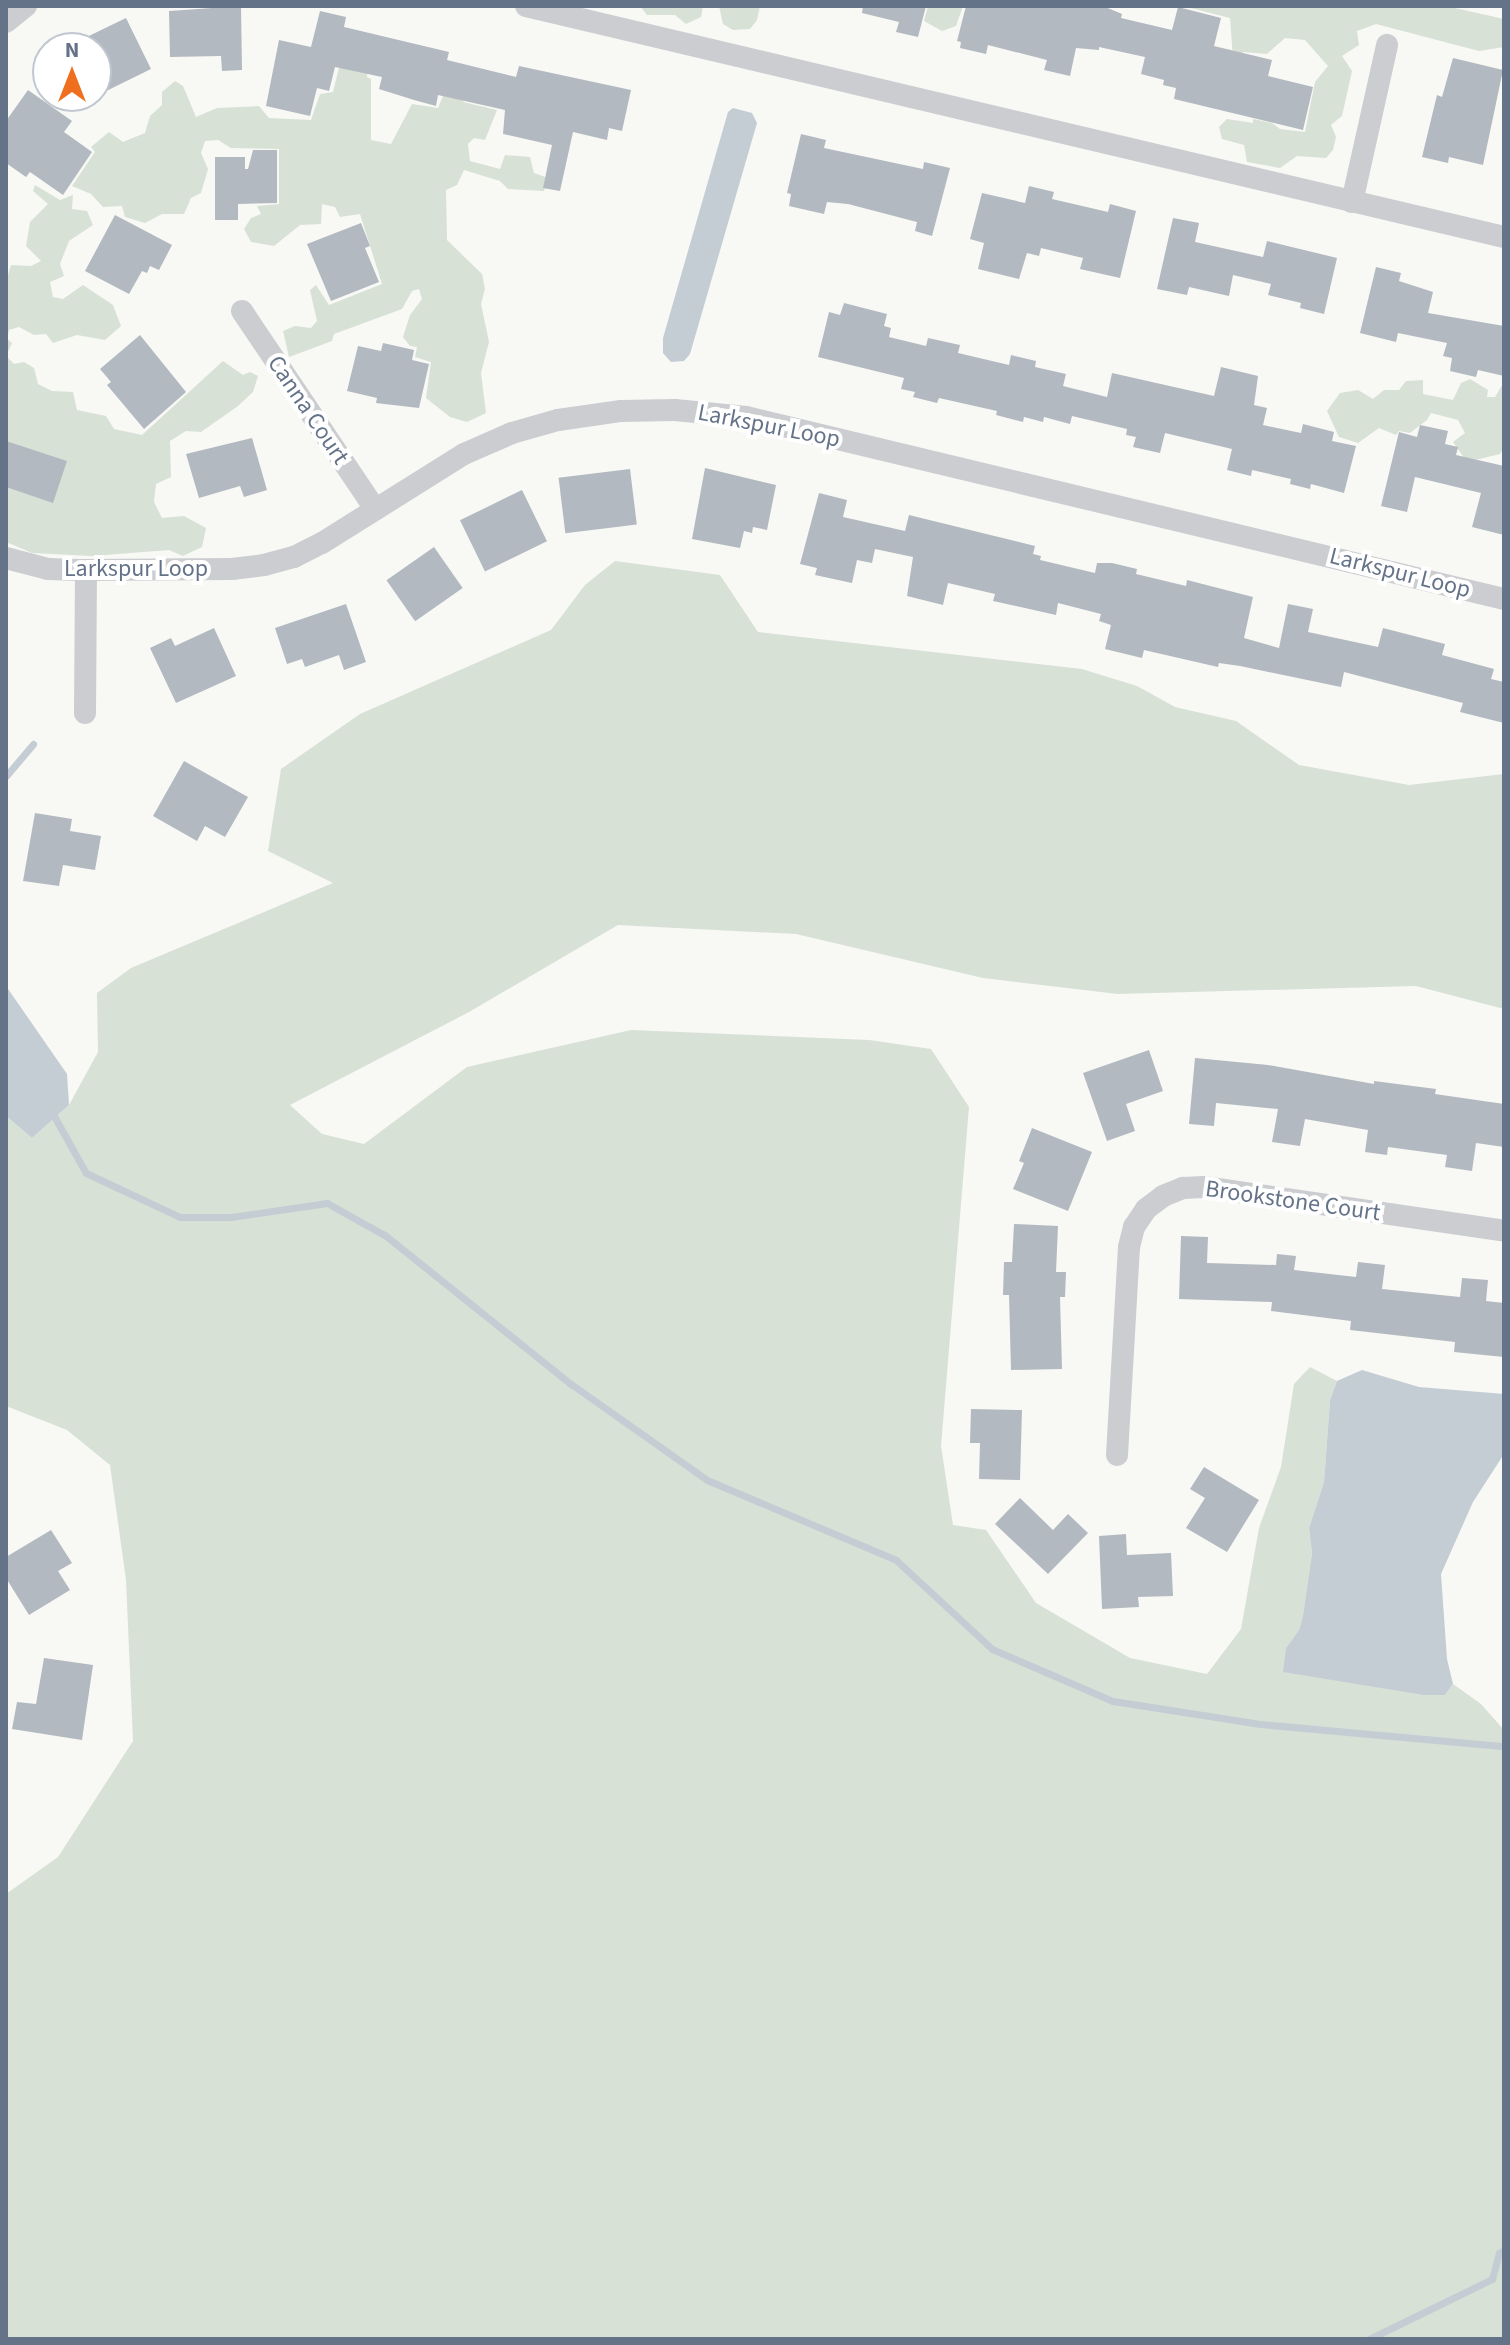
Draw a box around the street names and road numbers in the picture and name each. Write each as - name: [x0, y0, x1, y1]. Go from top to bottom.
- street label: Canna Court: [261, 350, 355, 470]
- street label: Larkspur Loop: [695, 398, 843, 454]
- street label: Larkspur Loop: [1327, 542, 1473, 604]
- street label: Larkspur Loop: [64, 555, 208, 583]
- street label: Brookstone Court: [1204, 1174, 1382, 1228]

